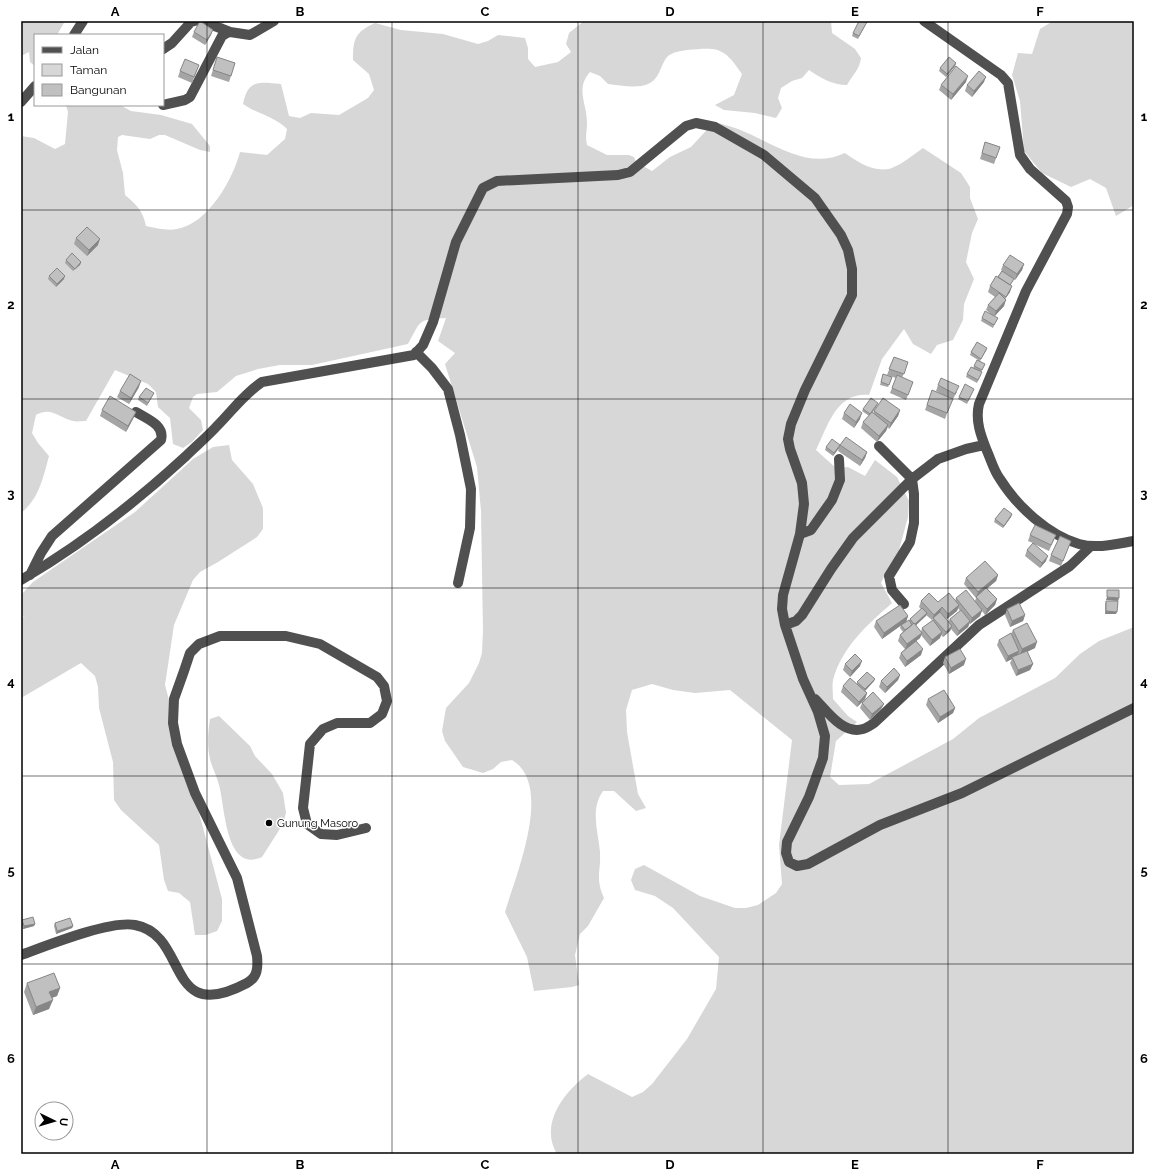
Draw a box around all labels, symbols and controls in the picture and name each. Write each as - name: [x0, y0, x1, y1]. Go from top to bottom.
- text: A: [111, 4, 120, 19]
- text: B: [296, 4, 305, 19]
- text: C: [481, 4, 490, 19]
- text: D: [665, 4, 675, 19]
- text: E: [851, 4, 859, 19]
- text: F: [1036, 4, 1044, 19]
- legend: [34, 34, 164, 106]
- text: Jalan: [70, 43, 99, 57]
- text: Taman: [70, 63, 107, 77]
- text: Bangunan: [70, 83, 127, 97]
- text: 1: [8, 109, 15, 124]
- text: 1: [1141, 109, 1148, 124]
- text: 2: [7, 297, 15, 312]
- text: 2: [1140, 297, 1148, 312]
- text: 3: [7, 486, 15, 501]
- text: 3: [1140, 486, 1148, 501]
- text: 4: [7, 674, 15, 689]
- text: 4: [1140, 674, 1148, 689]
- place label: Gunung Masoro: [277, 817, 359, 830]
- marker: Gunung Masoro: [264, 818, 274, 828]
- text: 5: [7, 863, 15, 878]
- text: 5: [1140, 863, 1148, 878]
- text: 6: [7, 1051, 15, 1066]
- text: 6: [1140, 1051, 1148, 1066]
- north arrow: [34, 1101, 74, 1141]
- text: U: [57, 1117, 70, 1127]
- text: A: [111, 1157, 120, 1172]
- text: B: [296, 1157, 305, 1172]
- text: C: [481, 1157, 490, 1172]
- text: D: [665, 1157, 675, 1172]
- text: E: [851, 1157, 859, 1172]
- text: F: [1036, 1157, 1044, 1172]

